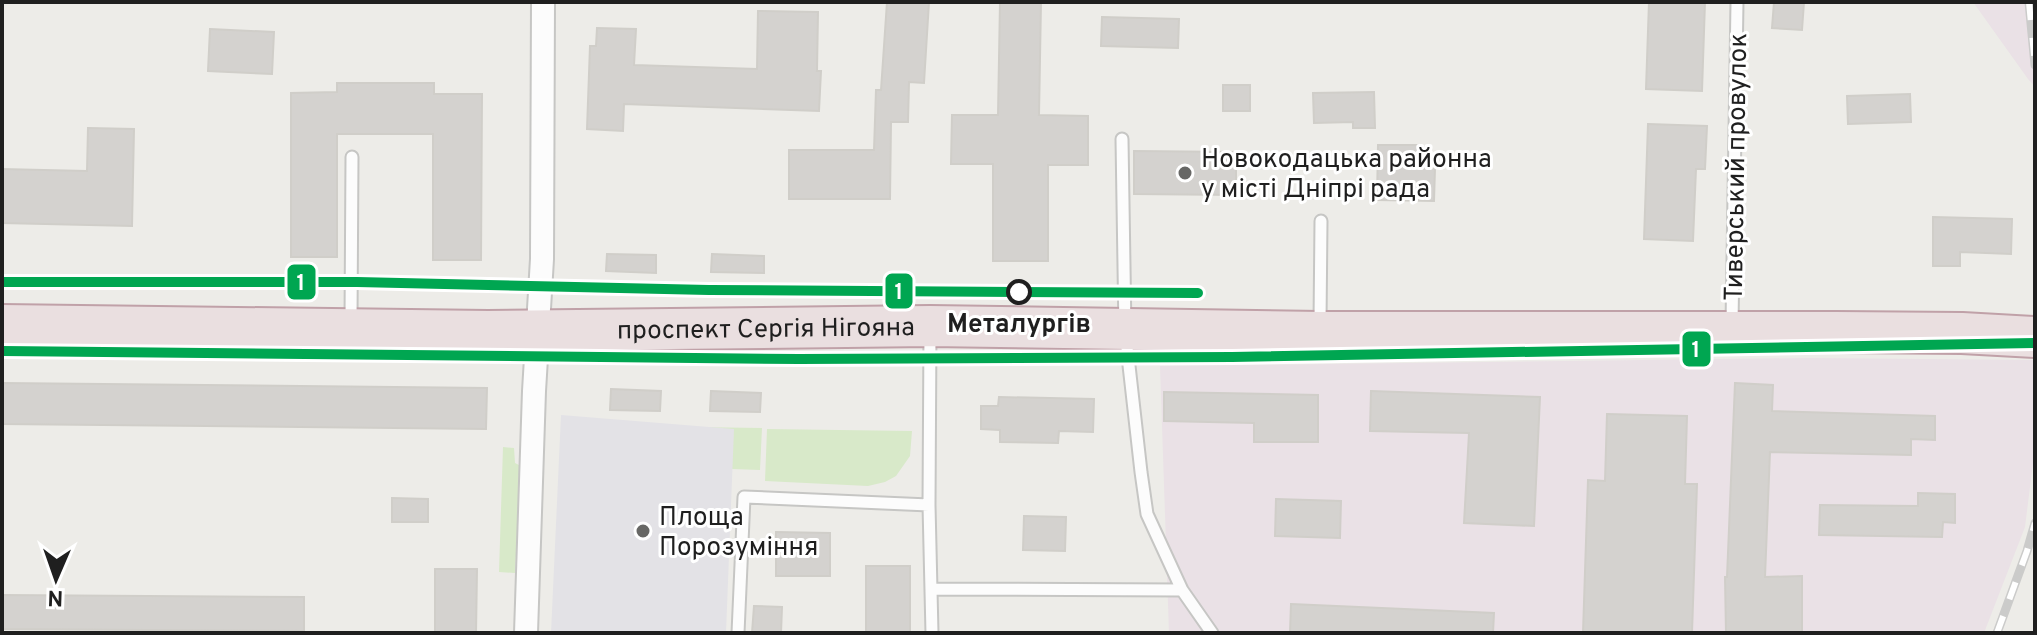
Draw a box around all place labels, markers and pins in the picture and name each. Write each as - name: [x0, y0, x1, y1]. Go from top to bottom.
- place label: Новокодацька районна у місті Дніпрі рада: [1201, 144, 1492, 207]
- marker: Новокодацька районна у місті Дніпрі рада: [1176, 164, 1194, 182]
- marker: Металургів: [1007, 280, 1031, 304]
- place label: Металургів: [947, 309, 1091, 342]
- place label: Площа Порозуміння: [659, 502, 818, 565]
- marker: Площа Порозуміння: [634, 522, 652, 540]

